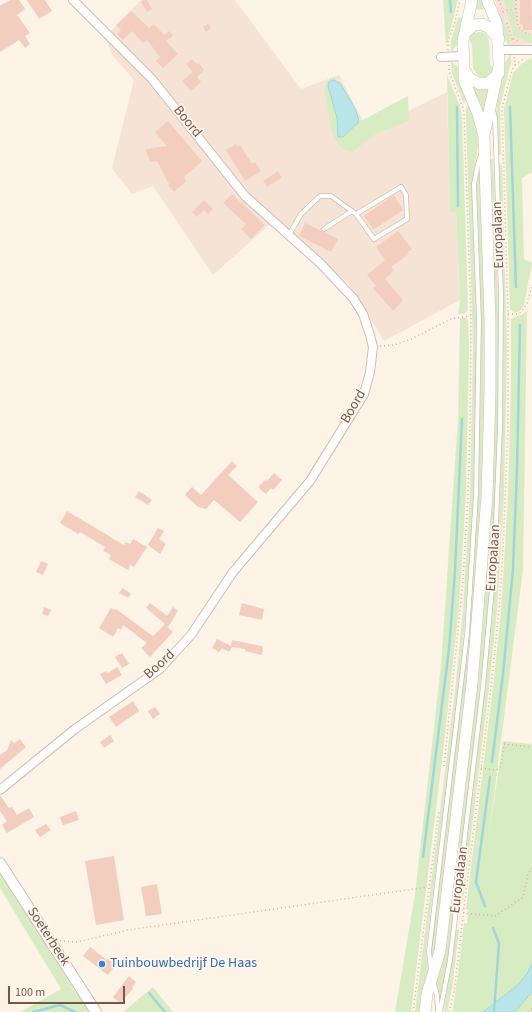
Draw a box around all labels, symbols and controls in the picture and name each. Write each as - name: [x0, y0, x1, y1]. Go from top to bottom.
- street label: Boord: [169, 103, 205, 141]
- street label: Europalaan: [489, 201, 509, 269]
- street label: Boord: [338, 387, 370, 427]
- street label: Europalaan: [483, 524, 505, 592]
- street label: Boord: [141, 647, 179, 683]
- street label: Europalaan: [448, 846, 472, 914]
- street label: Soeterbeek: [23, 904, 73, 970]
- place label: Tuinbouwbedrijf De Haas: [110, 956, 257, 972]
- marker: Tuinbouwbedrijf De Haas: [97, 959, 107, 969]
- scale bar: [10, 978, 127, 1004]
- text: 100 m: [15, 984, 45, 1001]

